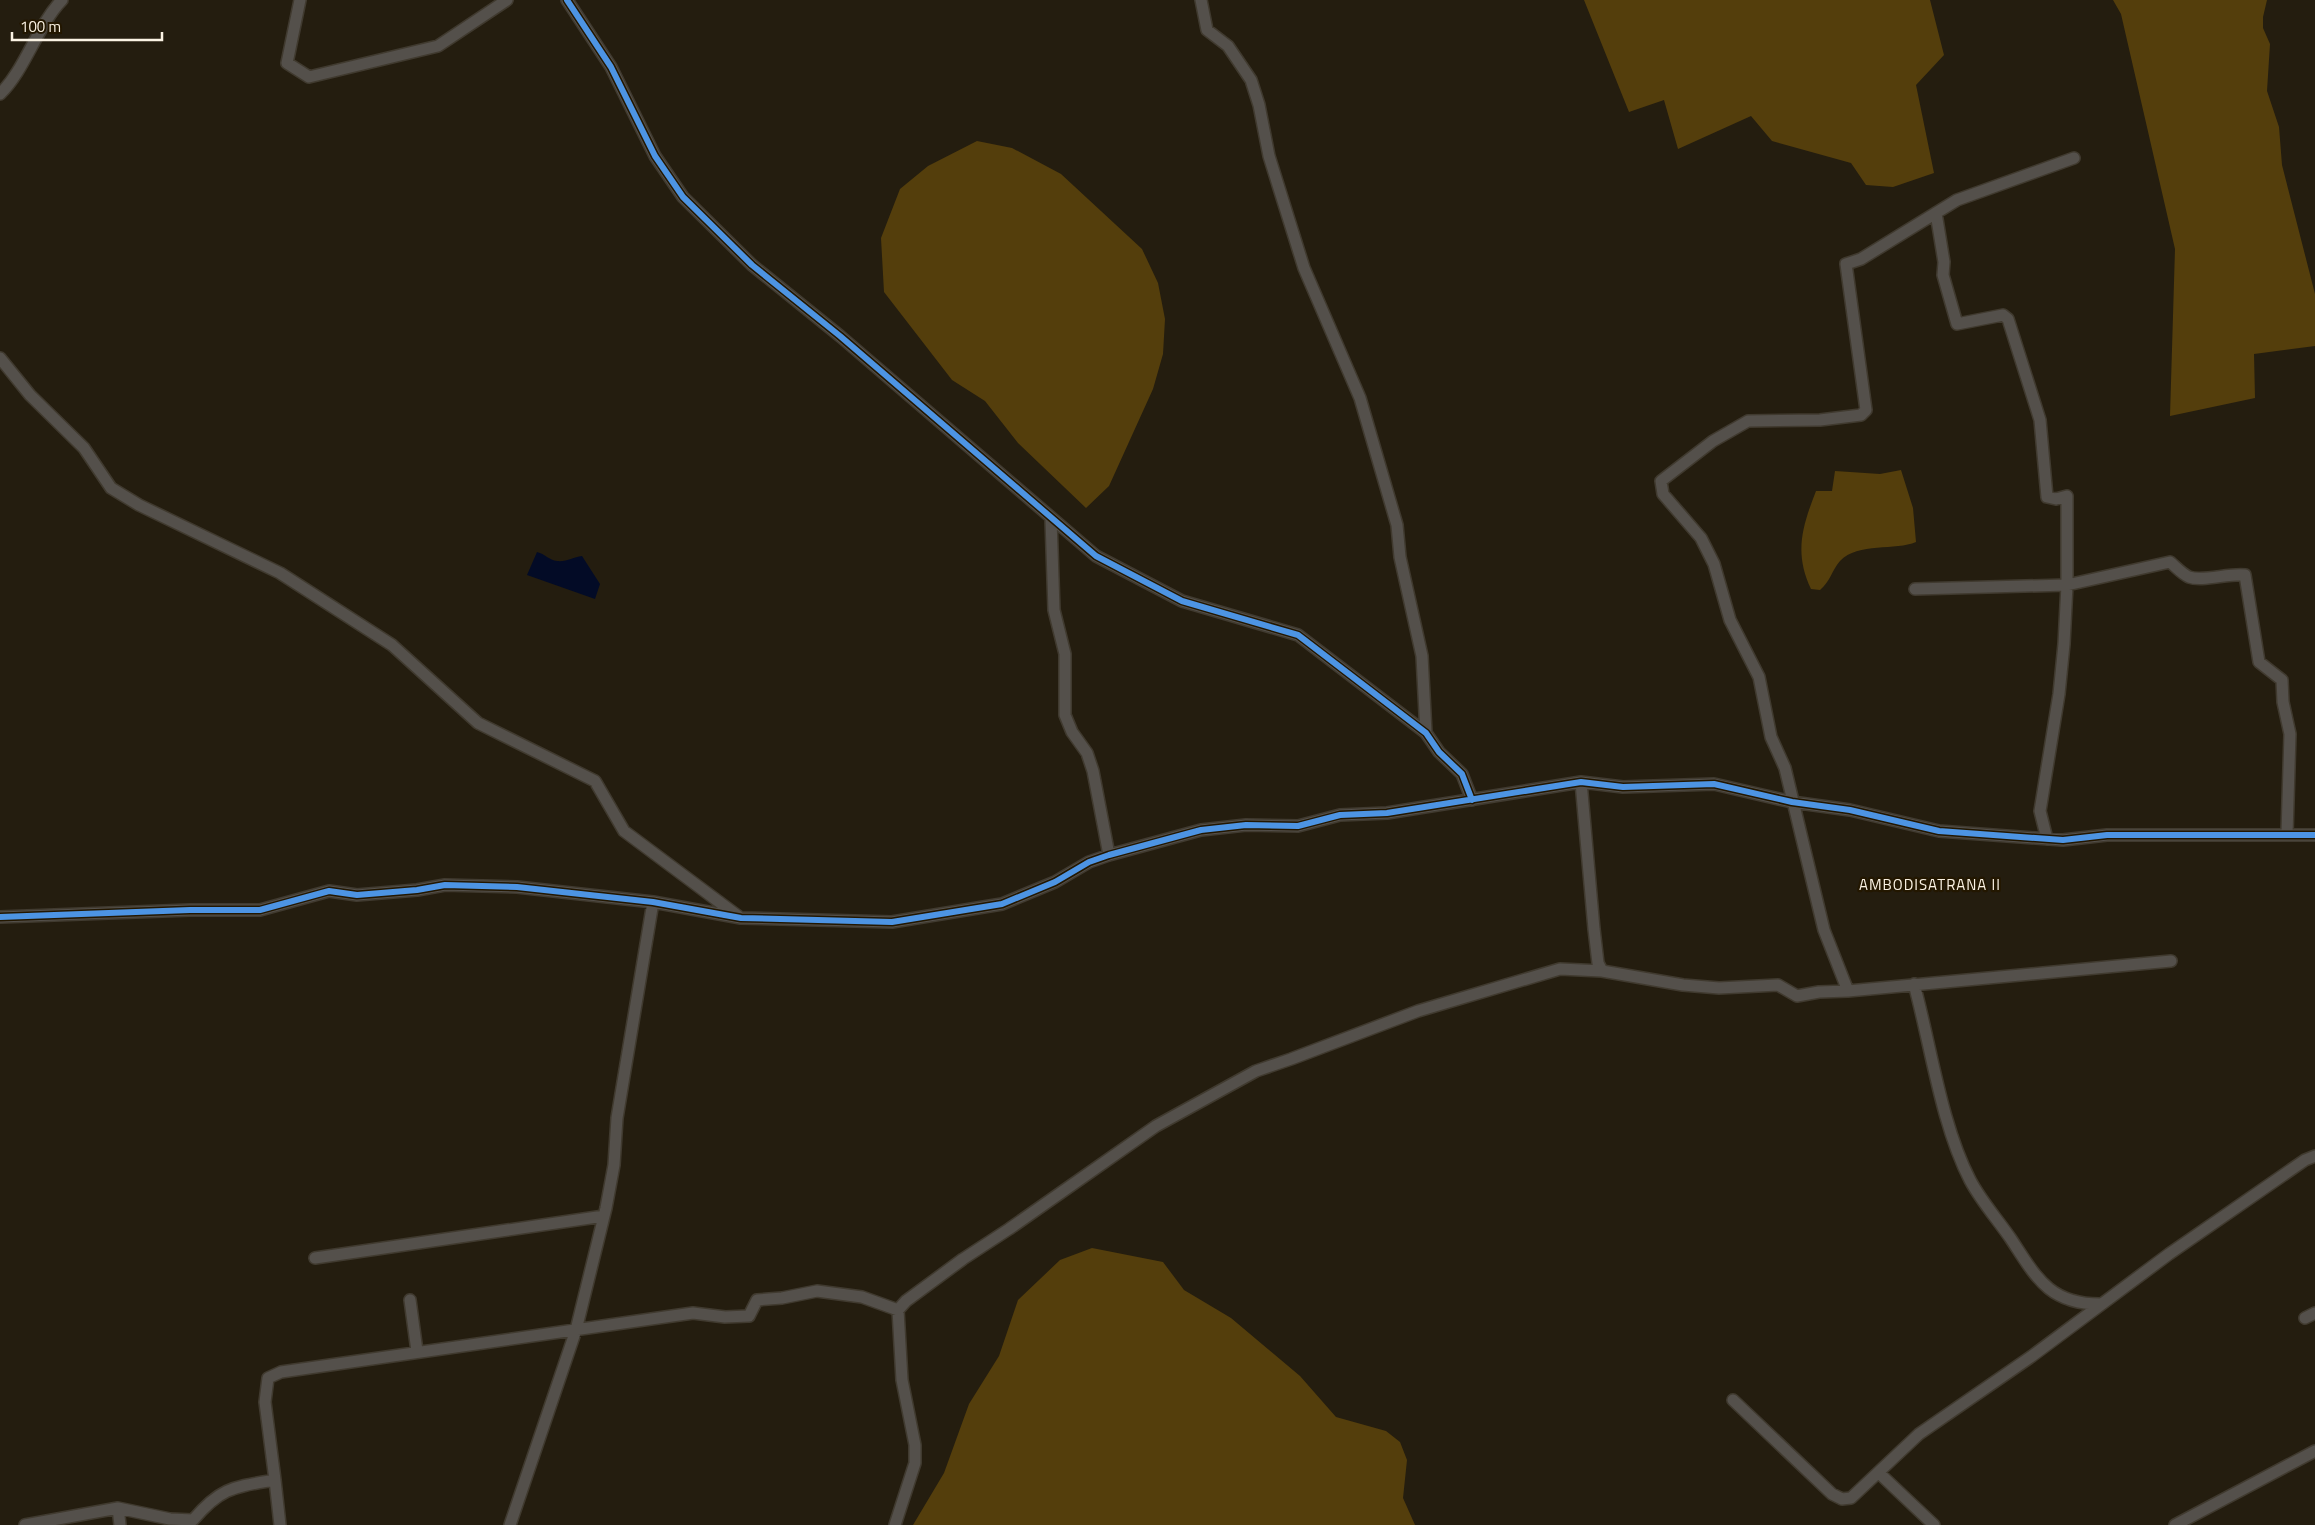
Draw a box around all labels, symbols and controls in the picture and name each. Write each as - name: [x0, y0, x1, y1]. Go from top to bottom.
- scale bar: [12, 10, 162, 42]
- text: 100 m: [20, 15, 61, 38]
- district label: AMBODISATRANA II: [1859, 873, 2001, 896]

